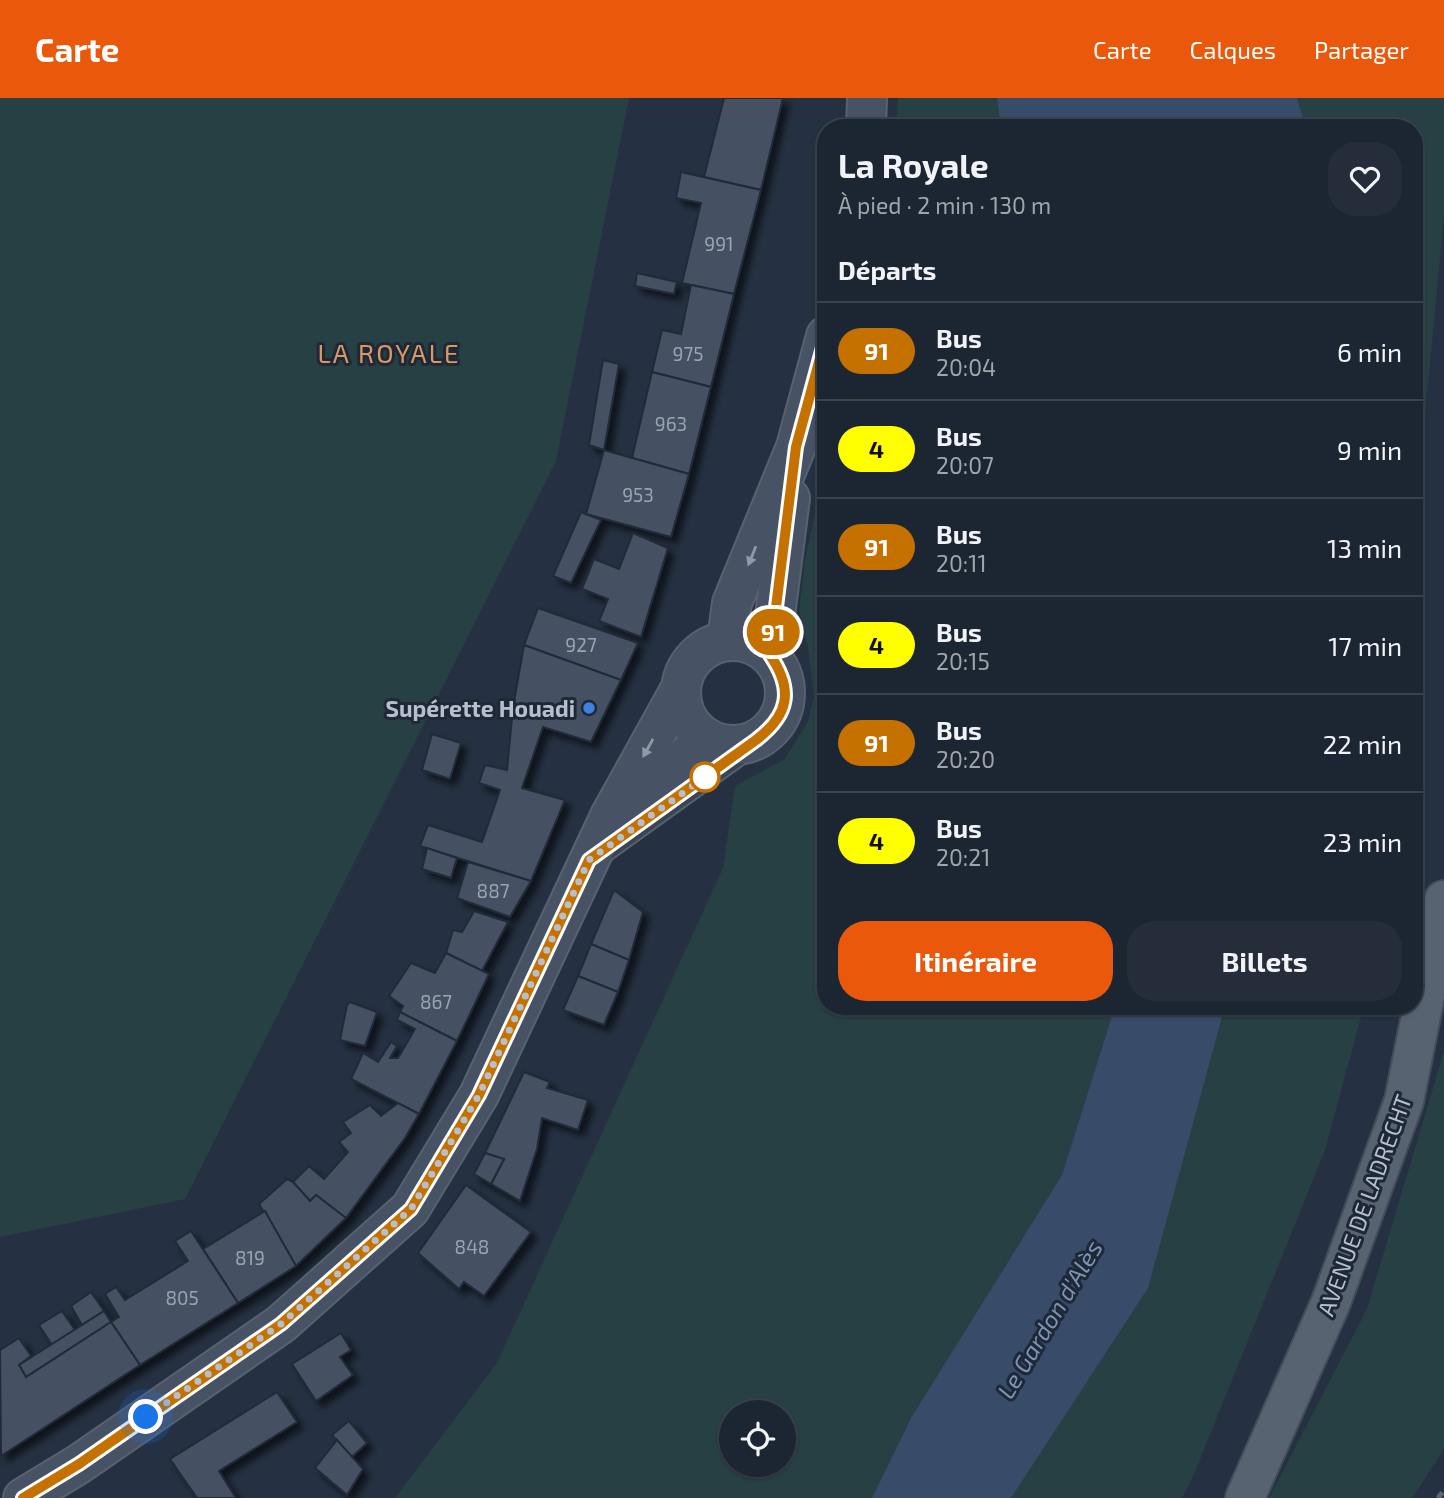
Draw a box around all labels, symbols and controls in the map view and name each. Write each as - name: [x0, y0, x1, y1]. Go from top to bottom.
- text: Carte: [35, 29, 119, 69]
- text: Carte: [1093, 35, 1152, 64]
- text: Calques: [1190, 35, 1276, 64]
- text: Partager: [1314, 35, 1409, 64]
- button: heart: [1328, 142, 1402, 216]
- text: La Royale: [838, 145, 989, 185]
- text: À pied · 2 min · 130 m: [838, 191, 1051, 219]
- house number: 991: [704, 232, 734, 255]
- text: Départs: [838, 254, 936, 285]
- text: Bus: [936, 322, 982, 353]
- text: 91: [864, 336, 889, 365]
- text: 6 min: [1337, 336, 1402, 367]
- district label: LA ROYALE: [317, 337, 461, 368]
- house number: 975: [673, 342, 703, 365]
- text: 20:04: [936, 353, 996, 381]
- house number: 963: [655, 412, 687, 435]
- text: Bus: [936, 420, 982, 451]
- text: 4: [869, 434, 884, 463]
- text: 9 min: [1337, 434, 1402, 465]
- text: 20:07: [936, 451, 994, 479]
- house number: 953: [622, 483, 654, 506]
- text: Bus: [936, 518, 982, 549]
- text: 91: [864, 532, 889, 561]
- text: 13 min: [1327, 532, 1402, 563]
- one-way arrow: [746, 545, 757, 566]
- text: 20:11: [936, 549, 987, 577]
- line badge: 91: [742, 609, 804, 655]
- text: Bus: [936, 616, 982, 647]
- text: 91: [761, 617, 785, 646]
- text: 4: [869, 630, 884, 659]
- text: 17 min: [1328, 630, 1402, 661]
- house number: 927: [565, 633, 597, 656]
- text: 20:15: [936, 647, 990, 675]
- place label: Supérette Houadi: [385, 694, 575, 722]
- marker: Supérette Houadi: [581, 700, 597, 716]
- text: Bus: [936, 714, 982, 745]
- text: 91: [864, 728, 889, 757]
- text: 22 min: [1323, 728, 1402, 759]
- one-way arrow: [642, 738, 654, 757]
- text: 20:20: [936, 745, 995, 773]
- unlabelled marker: [690, 762, 720, 792]
- text: Bus: [936, 812, 982, 843]
- text: 4: [869, 826, 884, 855]
- text: 23 min: [1323, 826, 1402, 857]
- text: 20:21: [936, 843, 990, 871]
- house number: 887: [477, 879, 510, 902]
- button: Itinéraire: [838, 921, 1113, 1001]
- button: Billets: [1127, 921, 1402, 1001]
- house number: 867: [420, 990, 452, 1013]
- street label: AVENUE DE LADRECHT: [1311, 1091, 1417, 1319]
- house number: 848: [455, 1235, 489, 1258]
- water label: Le Gardon d'Alès: [990, 1235, 1108, 1403]
- house number: 819: [235, 1246, 265, 1269]
- house number: 805: [165, 1286, 199, 1309]
- your location: [128, 1399, 163, 1434]
- map controls: [719, 1400, 796, 1477]
- button: locate: [719, 1400, 796, 1477]

